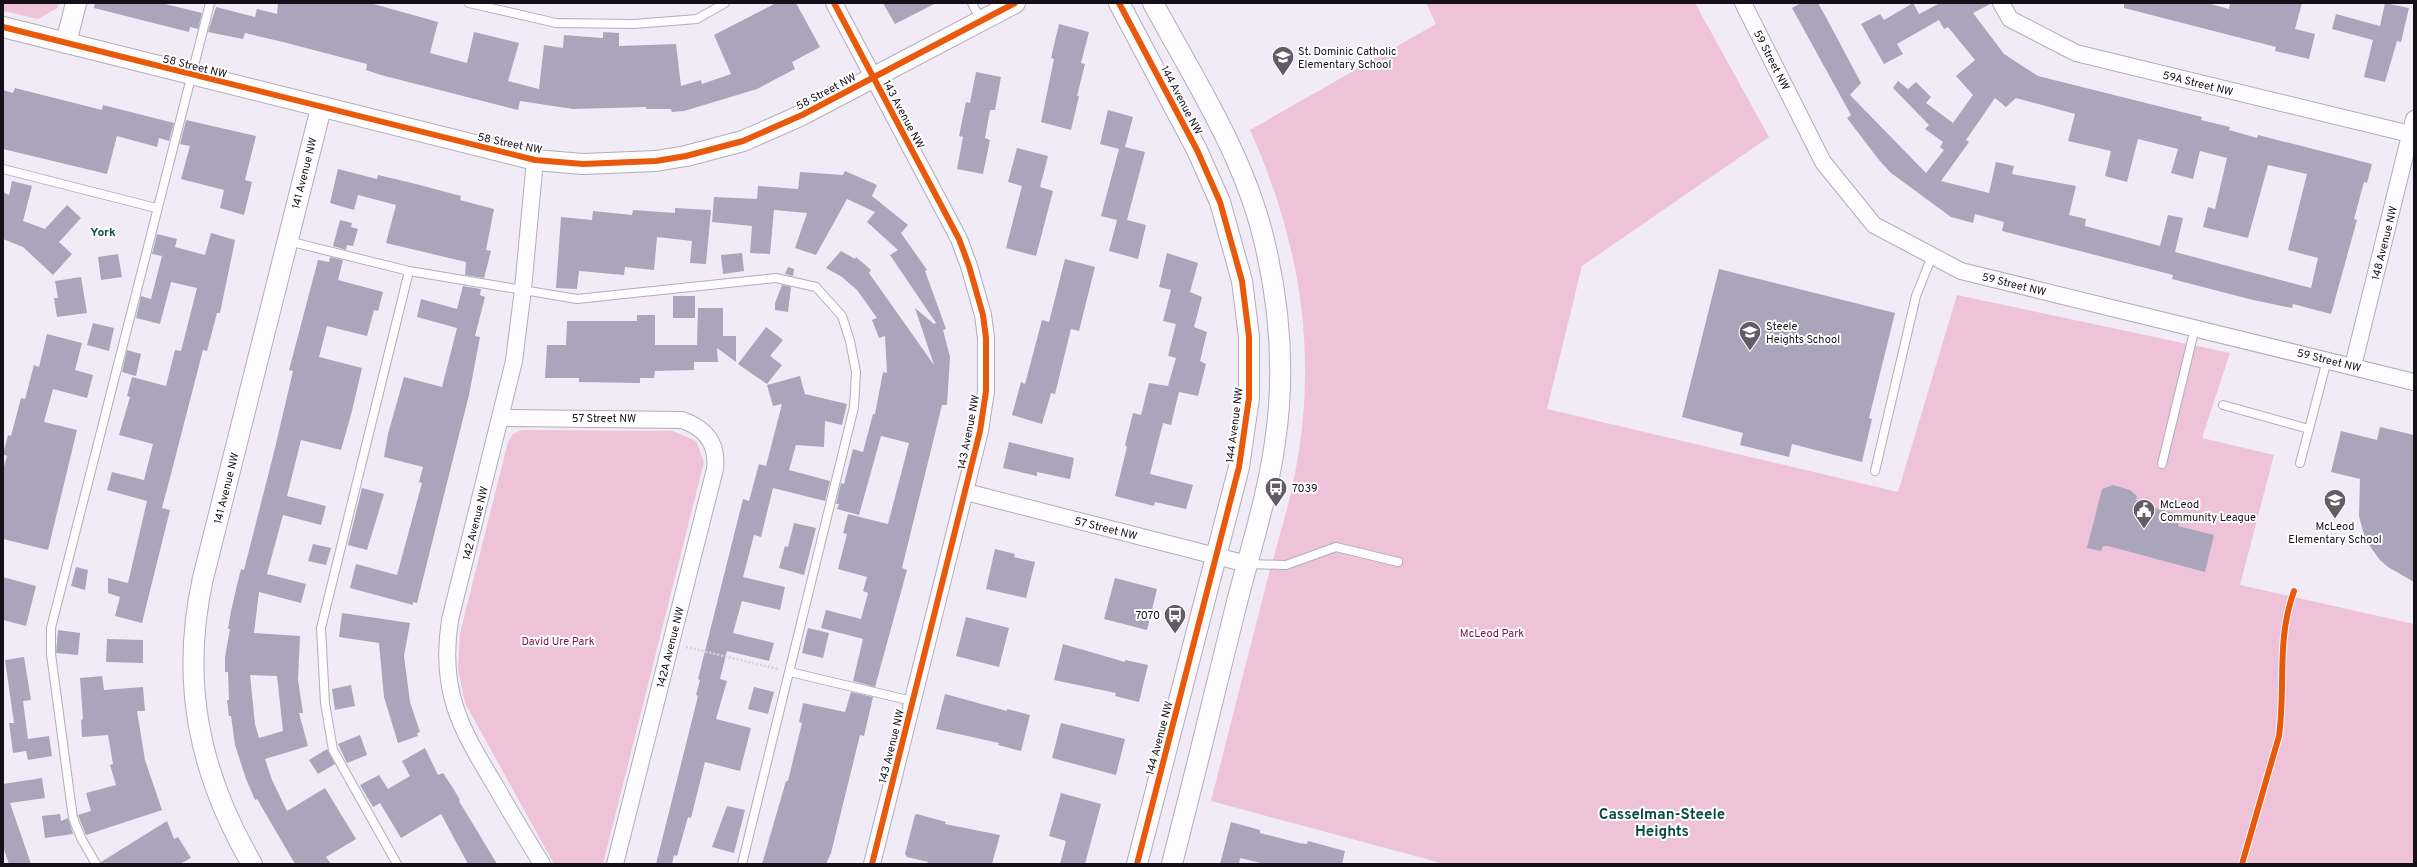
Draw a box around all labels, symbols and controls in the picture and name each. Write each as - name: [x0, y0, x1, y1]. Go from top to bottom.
- street label: 59 Street NW: [1750, 28, 1792, 93]
- school or university icon: St. Dominic Catholic Elementary School: [1270, 44, 1296, 77]
- place label: St. Dominic Catholic Elementary School: [1298, 45, 1397, 72]
- street label: 58 Street NW: [161, 52, 228, 82]
- street label: 144 Avenue NW: [1157, 64, 1205, 137]
- street label: 59A Street NW: [2161, 68, 2235, 100]
- street label: 58 Street NW: [794, 70, 859, 114]
- street label: 143 Avenue NW: [879, 78, 927, 151]
- street label: 58 Street NW: [476, 130, 543, 158]
- street label: 141 Avenue NW: [289, 136, 321, 210]
- street label: 148 Avenue NW: [2369, 205, 2401, 282]
- district label: York: [90, 225, 116, 241]
- street label: 59 Street NW: [1980, 270, 2047, 300]
- school or university icon: Steele Heights School: [1737, 319, 1763, 352]
- place label: Steele Heights School: [1766, 320, 1840, 347]
- street label: 59 Street NW: [2295, 346, 2362, 376]
- street label: 144 Avenue NW: [1223, 387, 1247, 464]
- street label: 143 Avenue NW: [955, 394, 983, 471]
- street label: 57 Street NW: [572, 412, 636, 426]
- street label: 141 Avenue NW: [211, 451, 243, 525]
- bus stop icon: 7039: [1263, 475, 1289, 508]
- place label: 7039: [1292, 482, 1317, 496]
- street label: 142 Avenue NW: [460, 485, 492, 562]
- school or university icon: McLeod Elementary School: [2322, 487, 2348, 520]
- public building icon: McLeod Community League: [2131, 497, 2157, 530]
- place label: McLeod Community League: [2160, 498, 2256, 525]
- street label: 57 Street NW: [1073, 514, 1139, 544]
- place label: McLeod Elementary School: [2288, 520, 2382, 547]
- bus stop icon: 7070: [1162, 602, 1188, 635]
- street label: 142A Avenue NW: [654, 605, 688, 689]
- place label: 7070: [1135, 609, 1160, 623]
- park label: McLeod Park: [1460, 627, 1524, 641]
- park label: David Ure Park: [521, 635, 595, 649]
- street label: 144 Avenue NW: [1143, 700, 1177, 777]
- street label: 143 Avenue NW: [876, 708, 908, 785]
- district label: Casselman-Steele Heights: [1599, 806, 1725, 842]

